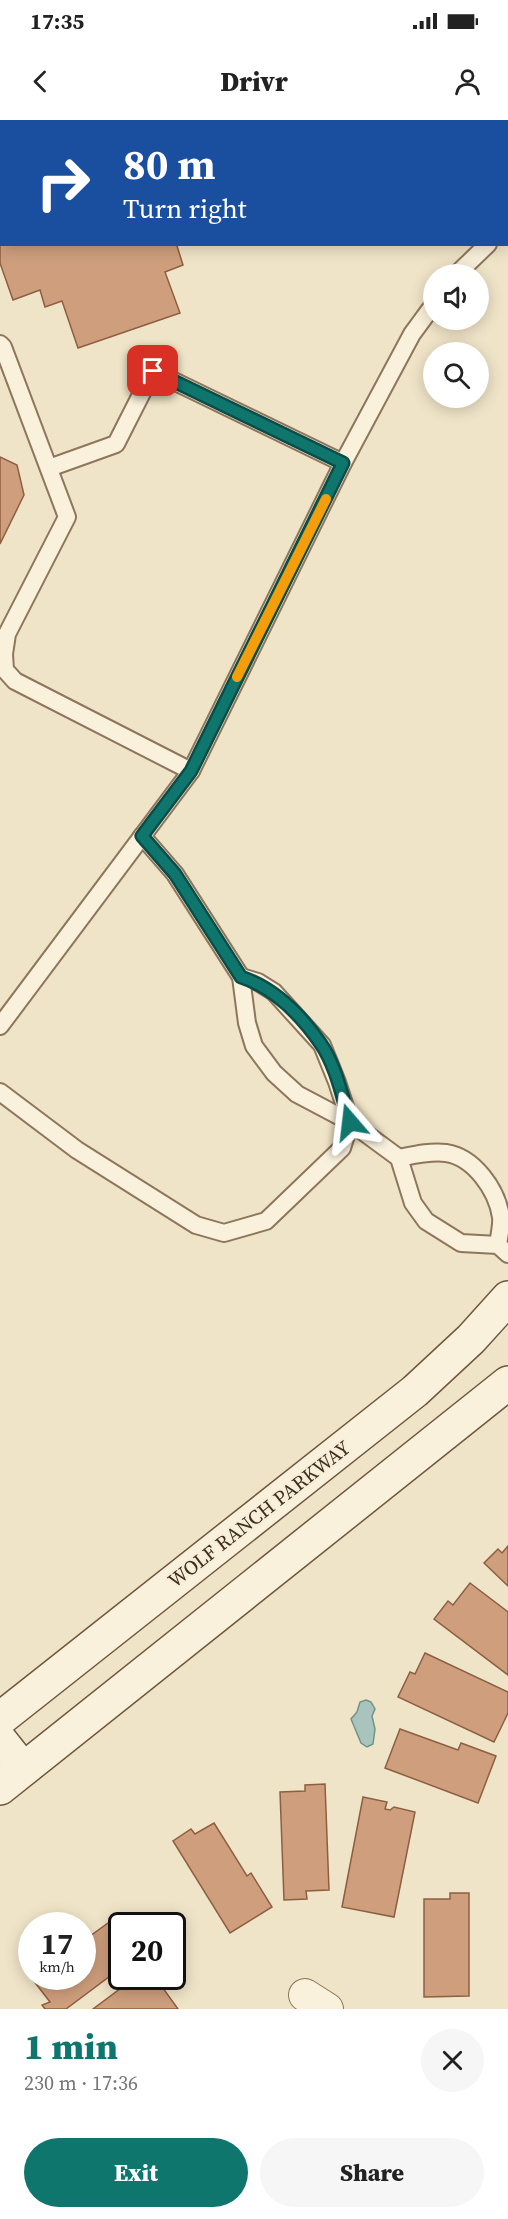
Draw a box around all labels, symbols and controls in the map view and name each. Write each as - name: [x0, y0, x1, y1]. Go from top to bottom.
- text: 17:35: [30, 6, 84, 36]
- text: Drivr: [220, 63, 288, 100]
- icon: back: [24, 65, 57, 98]
- icon: person: [451, 65, 484, 98]
- text: 80 m: [123, 135, 216, 193]
- icon: right: [24, 144, 102, 222]
- text: Turn right: [123, 190, 247, 227]
- map controls: [423, 264, 489, 408]
- button: sound: [423, 264, 489, 330]
- button: search: [423, 342, 489, 408]
- pin: [127, 345, 178, 396]
- icon: arrive: [136, 354, 169, 387]
- position arrow: [318, 1090, 382, 1154]
- street label: WOLF RANCH PARKWAY: [162, 1434, 356, 1594]
- speed limit sign: 20: [108, 1912, 186, 1990]
- text: 17: [41, 1923, 73, 1964]
- text: km/h: [39, 1956, 75, 1977]
- text: 1 min: [24, 2022, 118, 2071]
- button: close: [421, 2029, 484, 2092]
- text: 230 m · 17:36: [24, 2069, 138, 2097]
- button: Exit: [24, 2138, 248, 2207]
- button: Share: [260, 2138, 484, 2207]

